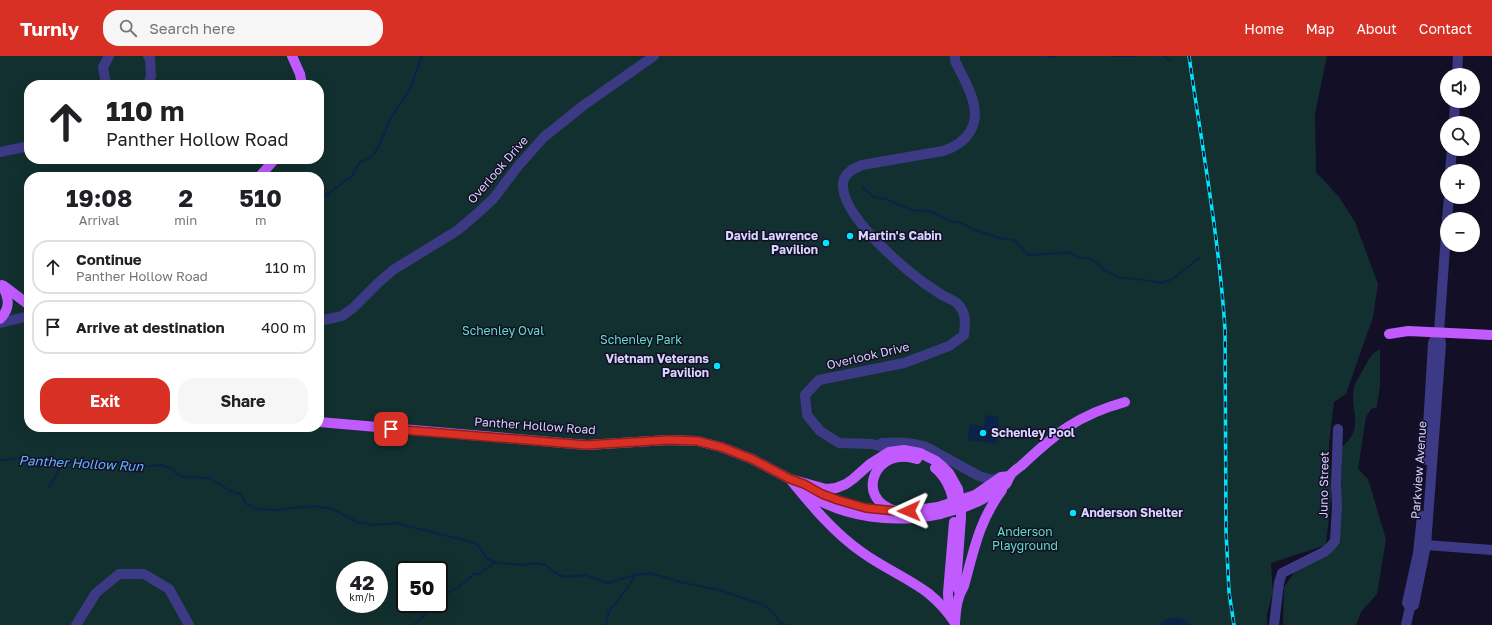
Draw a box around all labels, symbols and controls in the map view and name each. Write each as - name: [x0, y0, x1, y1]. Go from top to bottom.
- search box: [103, 10, 383, 46]
- text: Turnly: [20, 17, 79, 40]
- icon: search: [117, 17, 139, 39]
- text: Search here: [149, 19, 235, 37]
- text: Home: [1244, 20, 1284, 37]
- text: Map: [1306, 20, 1334, 37]
- text: About: [1356, 20, 1397, 37]
- text: Contact: [1419, 20, 1472, 37]
- map controls: [1440, 68, 1480, 252]
- button: sound: [1440, 68, 1480, 108]
- text: 110 m: [106, 94, 185, 127]
- icon: ahead: [40, 96, 92, 148]
- button: search: [1440, 116, 1480, 156]
- text: Panther Hollow Road: [106, 128, 289, 150]
- street label: Overlook Drive: [464, 133, 531, 207]
- button: +: [1440, 164, 1480, 204]
- text: 19:08: [66, 183, 132, 212]
- text: 2: [178, 183, 193, 212]
- text: 510: [239, 183, 282, 212]
- text: Arrival: [79, 212, 120, 228]
- text: min: [174, 212, 197, 228]
- text: m: [255, 212, 266, 228]
- button: −: [1440, 212, 1480, 252]
- place label: David Lawrence Pavilion: [725, 228, 818, 257]
- place label: Martin's Cabin: [858, 228, 942, 243]
- marker: Martin's Cabin: [845, 231, 855, 241]
- marker: David Lawrence Pavilion: [821, 238, 831, 248]
- text: Continue: [76, 250, 142, 268]
- icon: ahead: [42, 256, 64, 278]
- text: 110 m: [265, 258, 306, 276]
- text: Panther Hollow Road: [76, 268, 208, 284]
- icon: arrive: [42, 316, 64, 338]
- text: Arrive at destination: [76, 318, 225, 336]
- text: 400 m: [261, 318, 306, 336]
- park label: Schenley Oval: [462, 323, 544, 338]
- park label: Schenley Park: [600, 332, 682, 347]
- street label: Overlook Drive: [825, 339, 911, 372]
- place label: Vietnam Veterans Pavilion: [606, 351, 709, 380]
- marker: Vietnam Veterans Pavilion: [712, 361, 722, 371]
- button: Exit: [40, 378, 170, 424]
- button: Share: [178, 378, 308, 424]
- pin: [374, 412, 408, 446]
- street label: Panther Hollow Road: [474, 414, 596, 437]
- icon: arrive: [380, 418, 402, 440]
- street label: Parkview Avenue: [1408, 421, 1429, 519]
- place label: Schenley Pool: [991, 425, 1075, 440]
- marker: Schenley Pool: [978, 428, 988, 438]
- street label: Juno Street: [1315, 451, 1332, 519]
- water label: Panther Hollow Run: [18, 452, 145, 474]
- position arrow: [888, 490, 930, 532]
- place label: Anderson Shelter: [1081, 505, 1183, 520]
- marker: Anderson Shelter: [1068, 508, 1078, 518]
- park label: Anderson Playground: [992, 524, 1058, 553]
- speed limit sign: 50: [396, 561, 448, 613]
- text: 42: [350, 570, 374, 594]
- text: km/h: [349, 591, 375, 603]

